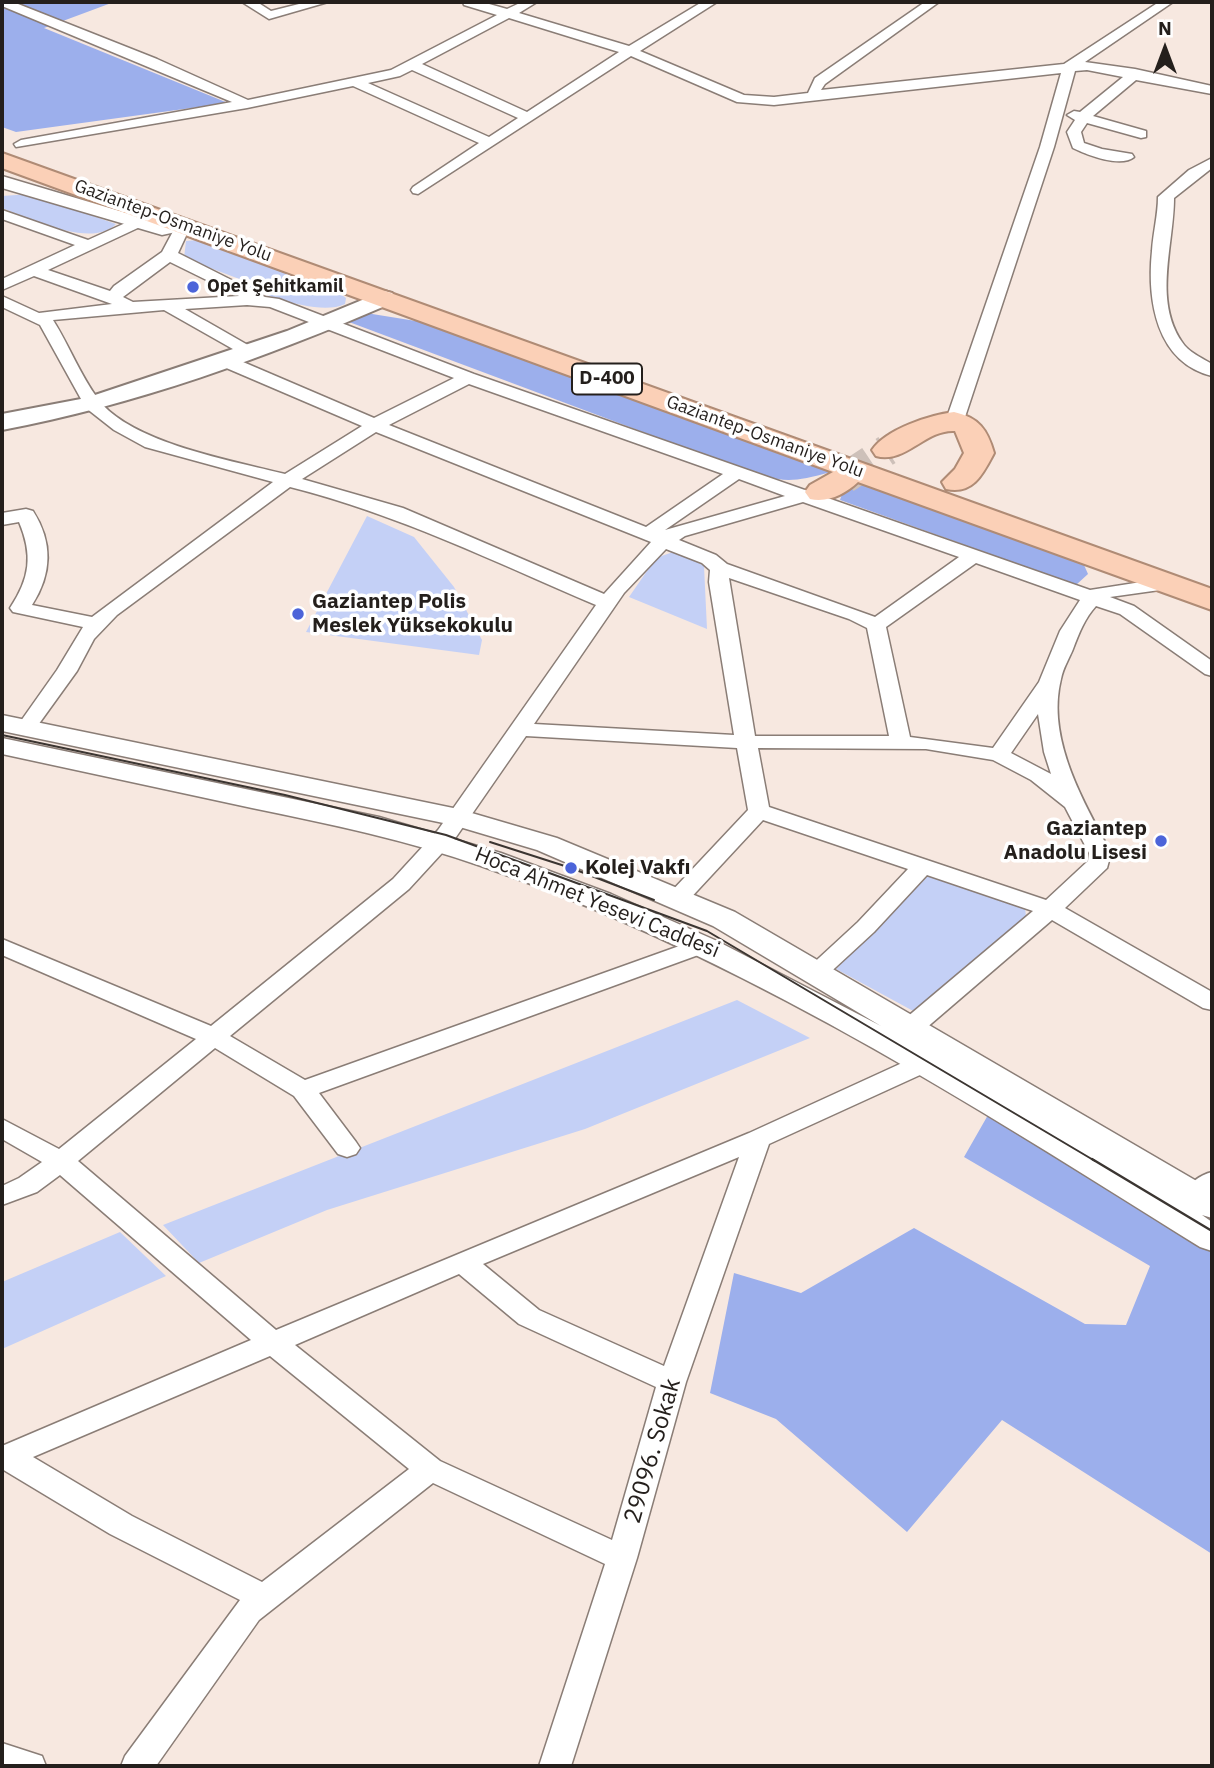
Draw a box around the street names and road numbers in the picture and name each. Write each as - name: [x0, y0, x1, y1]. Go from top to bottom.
- street label: Gaziantep-Osmaniye Yolu: [71, 175, 275, 267]
- road number: D-400: [572, 364, 642, 394]
- street label: Gaziantep-Osmaniye Yolu: [663, 391, 867, 483]
- street label: Hoca Ahmet Yesevi Caddesi: [471, 842, 723, 964]
- street label: 29096. Sokak: [619, 1375, 687, 1527]

